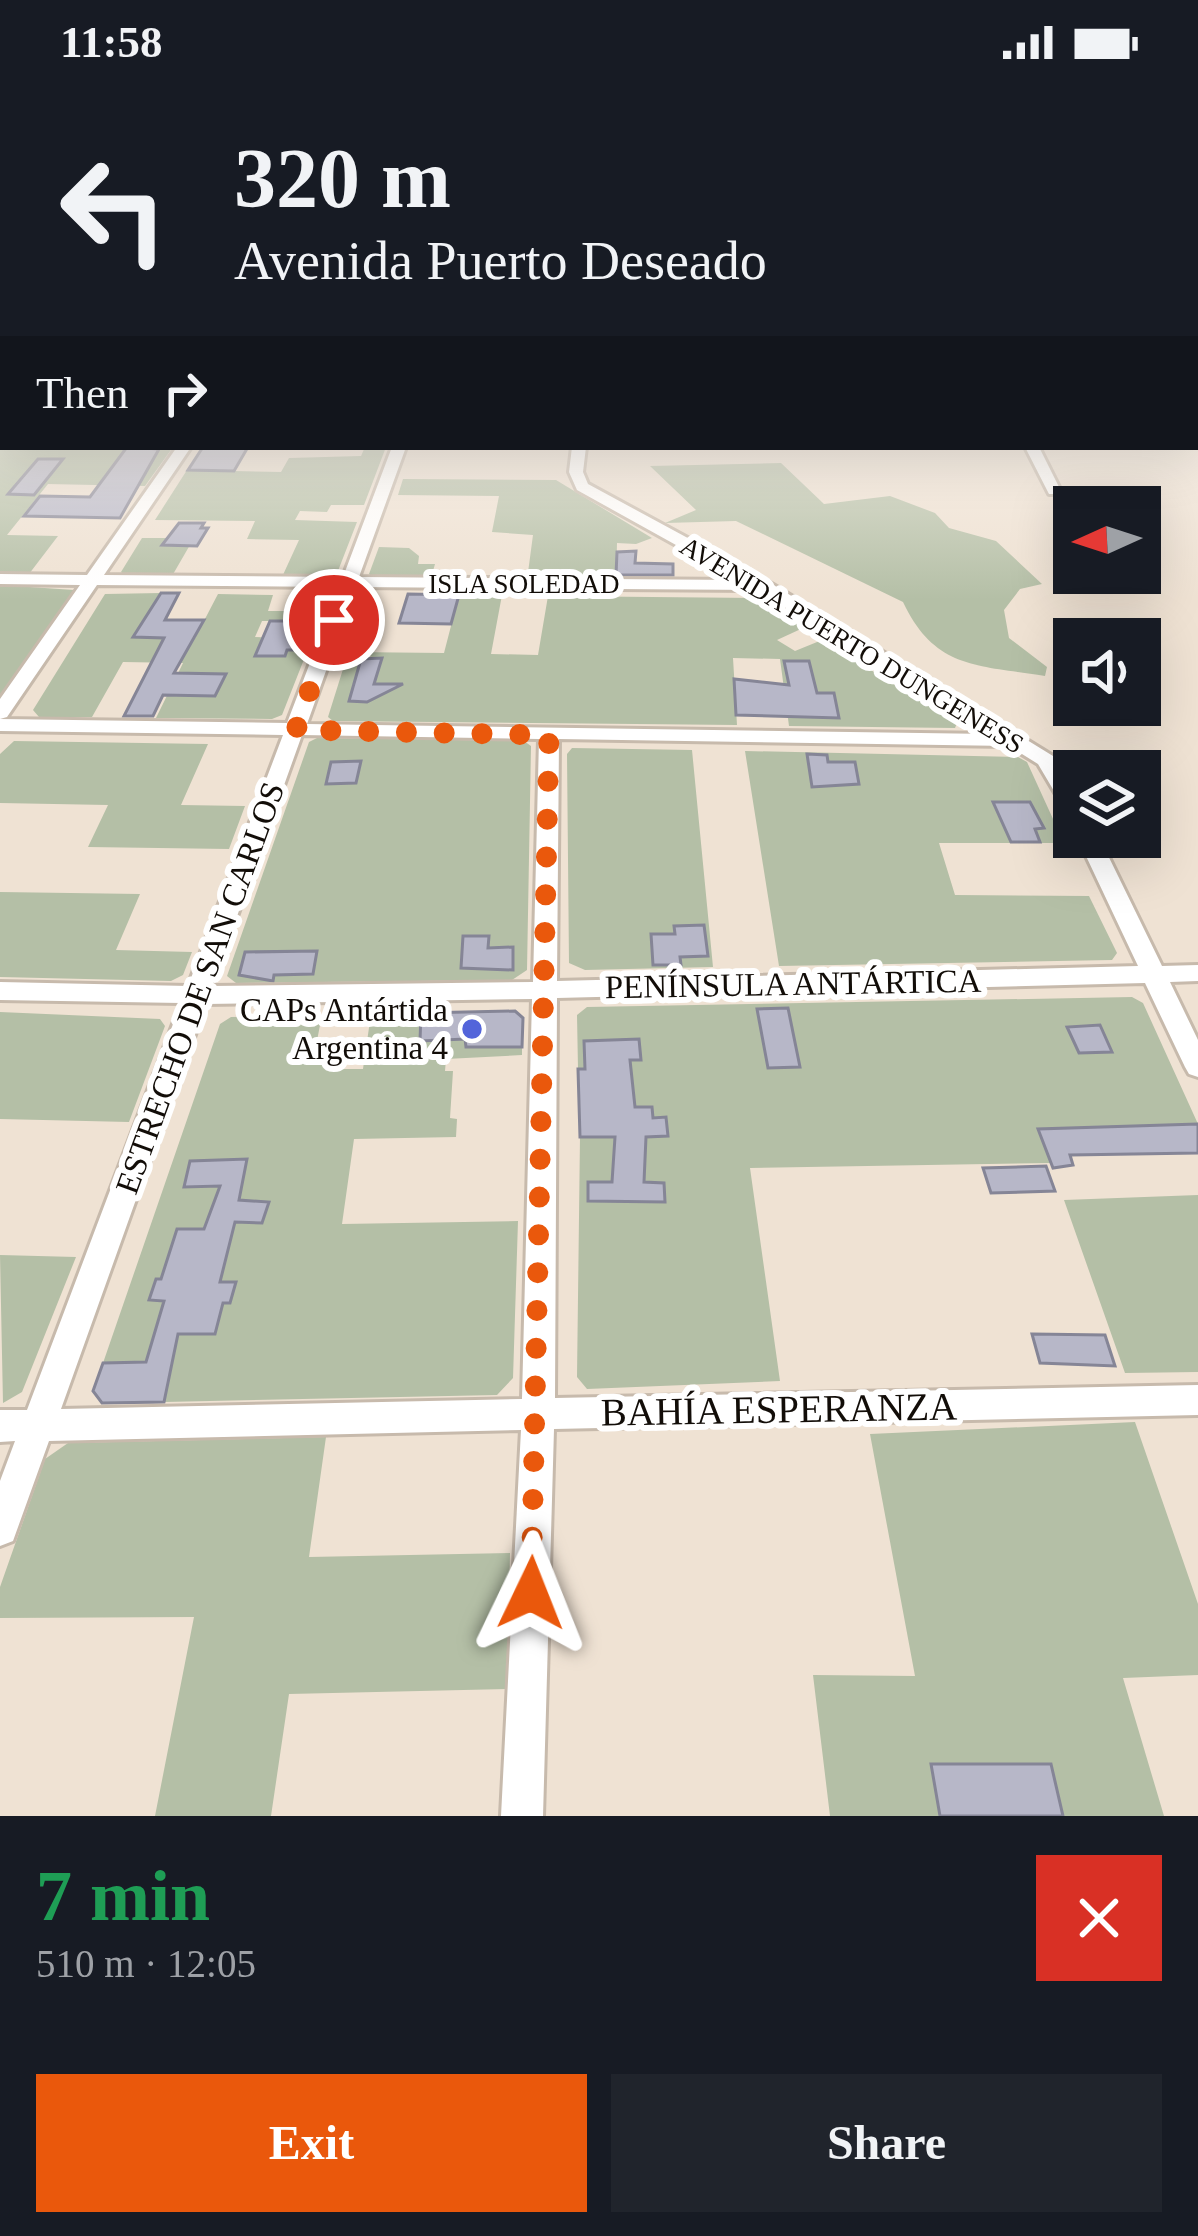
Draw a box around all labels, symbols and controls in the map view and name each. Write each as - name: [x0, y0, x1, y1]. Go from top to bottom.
- text: 11:58: [60, 17, 163, 67]
- icon: left: [36, 132, 192, 288]
- text: 320 m: [234, 132, 451, 225]
- text: Avenida Puerto Deseado: [234, 231, 767, 291]
- icon: right: [152, 360, 218, 426]
- text: Then: [36, 368, 128, 418]
- north arrow: [1053, 486, 1161, 594]
- map controls: [1053, 486, 1161, 858]
- street label: AVENIDA PUERTO DUNGENESS: [675, 530, 1029, 760]
- pin: [283, 569, 385, 671]
- street label: ISLA SOLEDAD: [428, 569, 620, 599]
- icon: arrive: [301, 587, 367, 653]
- button: sound: [1053, 618, 1161, 726]
- button: layers: [1053, 750, 1161, 858]
- street label: ESTRECHO DE SAN CARLOS: [109, 777, 291, 1199]
- street label: PENÍNSULA ANTÁRTICA: [604, 963, 982, 1005]
- place label: CAPs Antártida Argentina 4: [240, 992, 448, 1066]
- marker: CAPs Antártida Argentina 4: [459, 1016, 485, 1042]
- street label: BAHÍA ESPERANZA: [600, 1384, 958, 1434]
- position arrow: [468, 1530, 594, 1656]
- button: close: [1036, 1855, 1162, 1981]
- text: 7 min: [36, 1856, 210, 1936]
- text: 510 m · 12:05: [36, 1942, 256, 1985]
- button: Exit: [36, 2074, 587, 2212]
- button: Share: [611, 2074, 1162, 2212]

